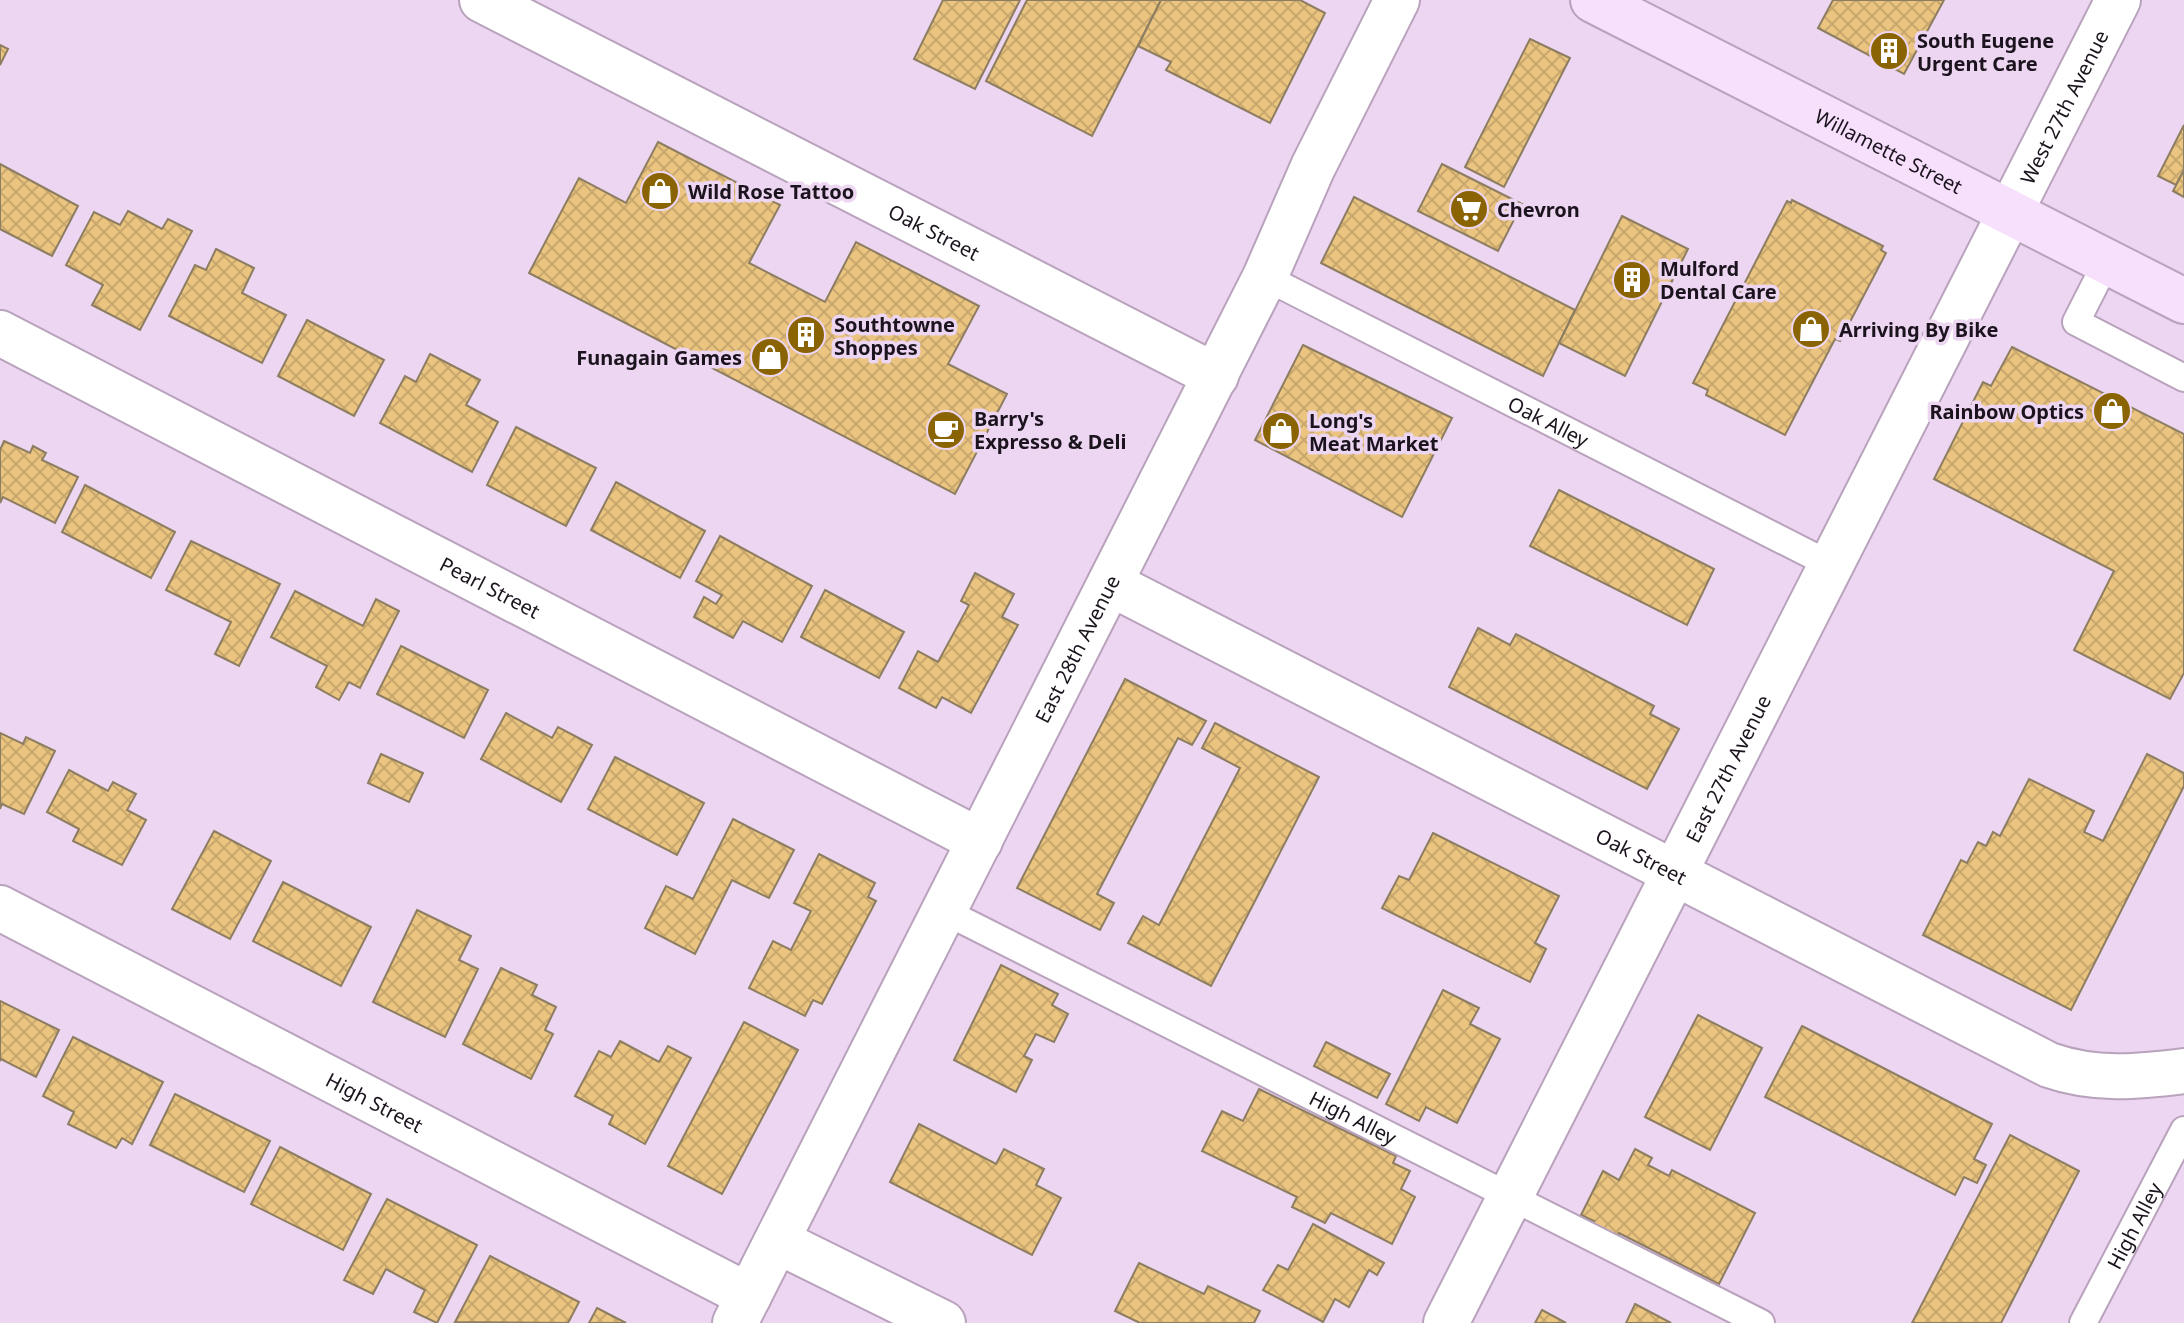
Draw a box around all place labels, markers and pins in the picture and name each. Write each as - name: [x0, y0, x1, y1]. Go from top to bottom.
- place label: South Eugene Urgent Care: [1917, 27, 2054, 77]
- building icon: South Eugene Urgent Care: [1868, 30, 1910, 72]
- shop icon: Wild Rose Tattoo: [639, 170, 681, 212]
- place label: Wild Rose Tattoo: [688, 178, 854, 205]
- supermarket icon: Chevron: [1448, 188, 1490, 230]
- place label: Chevron: [1497, 196, 1580, 223]
- place label: Mulford Dental Care: [1660, 255, 1777, 305]
- building icon: Mulford Dental Care: [1611, 259, 1653, 301]
- shop icon: Arriving By Bike: [1790, 308, 1832, 350]
- place label: Southtowne Shoppes: [834, 311, 955, 361]
- building icon: Southtowne Shoppes: [785, 314, 827, 356]
- place label: Arriving By Bike: [1839, 316, 1999, 343]
- shop icon: Funagain Games: [749, 336, 791, 378]
- place label: Funagain Games: [576, 344, 742, 371]
- shop icon: Rainbow Optics: [2091, 390, 2133, 432]
- place label: Rainbow Optics: [1929, 398, 2084, 425]
- place label: Barry's Expresso & Deli: [974, 405, 1126, 455]
- place label: Long's Meat Market: [1309, 407, 1439, 457]
- cafe icon: Barry's Expresso & Deli: [925, 409, 967, 451]
- shop icon: Long's Meat Market: [1260, 410, 1302, 452]

